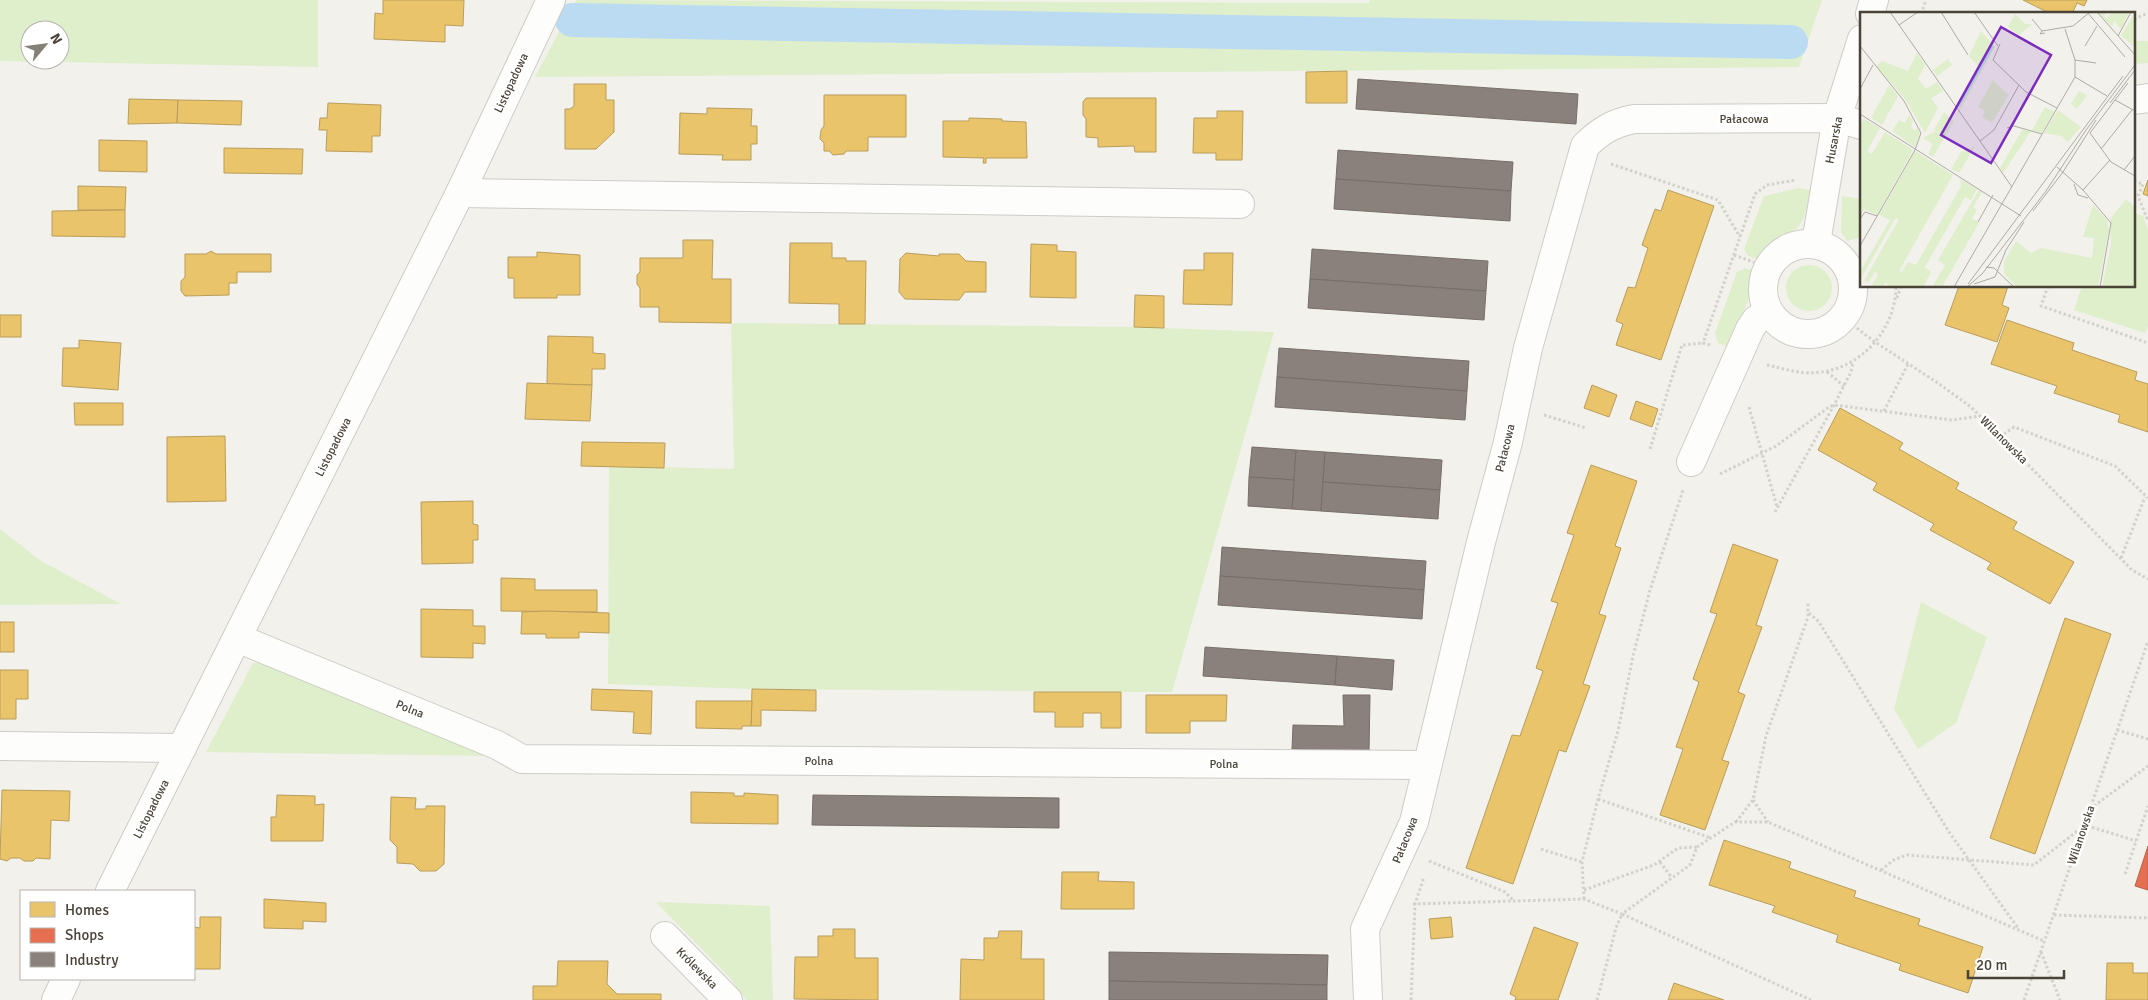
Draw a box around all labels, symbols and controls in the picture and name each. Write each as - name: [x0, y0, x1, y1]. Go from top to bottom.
- inset map: [1860, 12, 2136, 288]
- north arrow: [20, 20, 70, 70]
- text: N: [46, 31, 66, 47]
- street label: Listopadowa: [491, 51, 532, 116]
- street label: Pałacowa: [1719, 112, 1769, 127]
- street label: Husarska: [1823, 115, 1846, 165]
- street label: Wilanowska: [1977, 413, 2031, 467]
- street label: Listopadowa: [312, 415, 355, 479]
- street label: Pałacowa: [1492, 423, 1519, 474]
- street label: Polna: [394, 697, 426, 722]
- street label: Polna: [805, 754, 833, 769]
- street label: Polna: [1210, 757, 1238, 772]
- street label: Listopadowa: [130, 777, 173, 841]
- street label: Wilanowska: [2064, 804, 2099, 867]
- street label: Pałacowa: [1389, 815, 1422, 866]
- legend: [20, 890, 195, 980]
- text: Homes: [65, 901, 109, 919]
- text: Shops: [65, 926, 104, 944]
- street label: Królewska: [673, 944, 721, 992]
- scale bar: [1968, 948, 2064, 980]
- text: Industry: [65, 951, 118, 969]
- text: 20 m: [1976, 956, 2007, 974]

